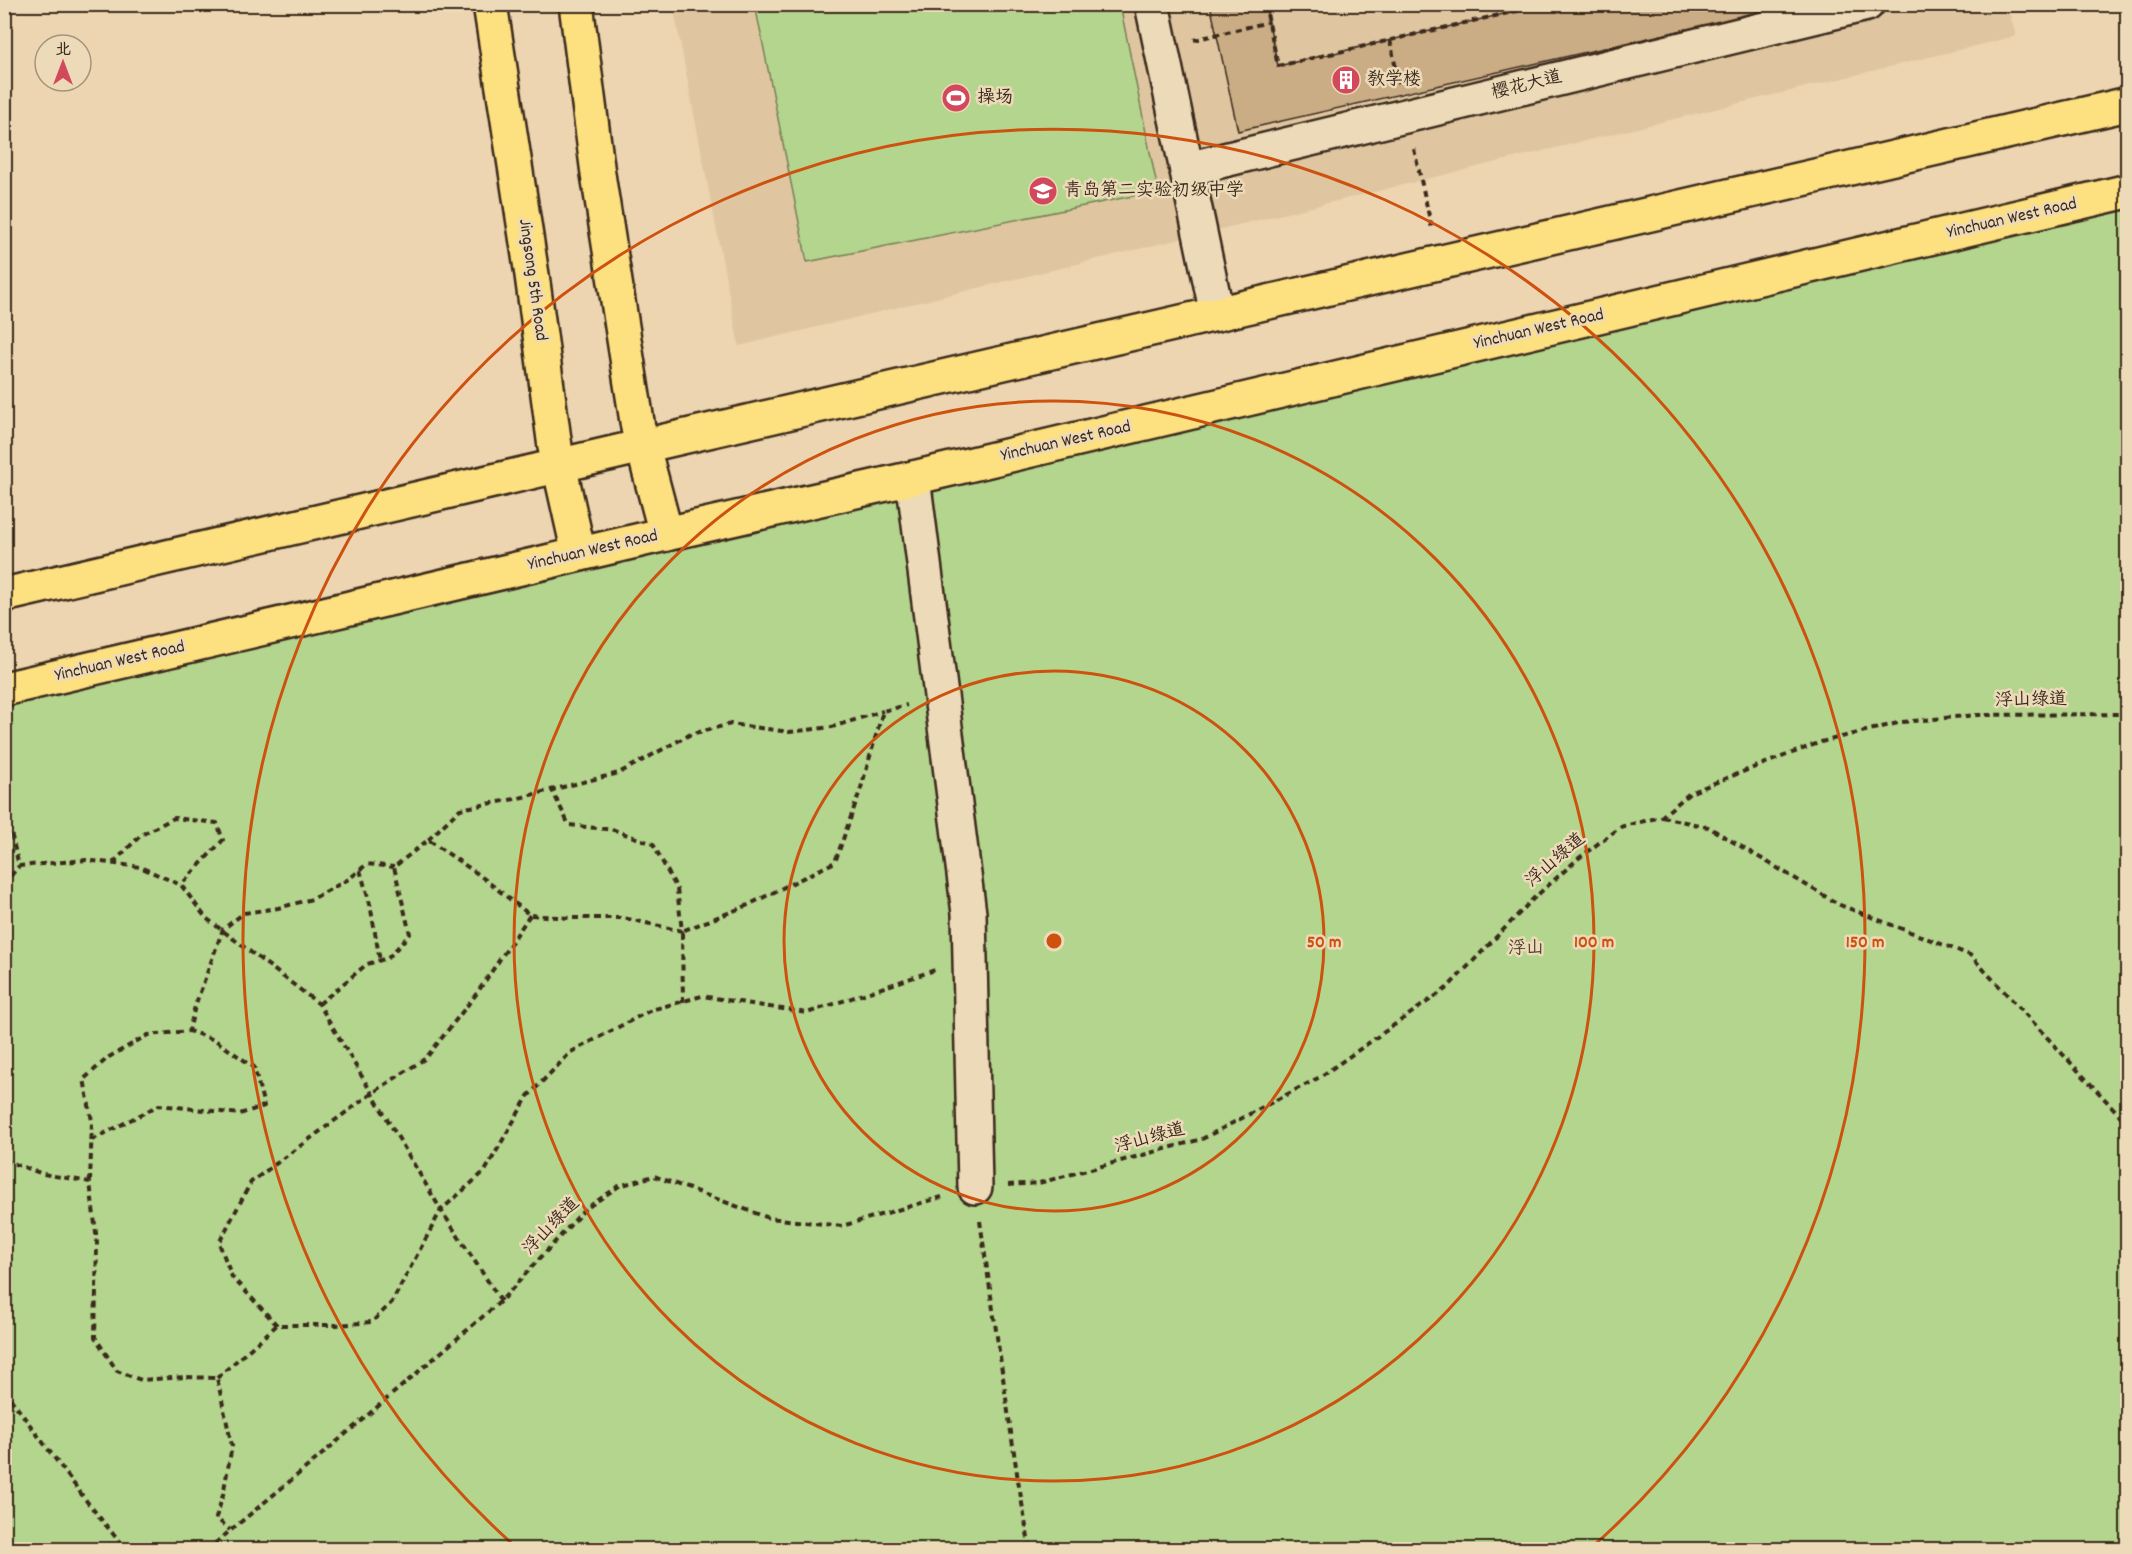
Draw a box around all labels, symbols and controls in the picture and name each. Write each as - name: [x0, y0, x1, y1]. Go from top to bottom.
- north arrow: [33, 33, 93, 93]
- text: 北: [55, 39, 71, 62]
- building icon: 教学楼: [1330, 64, 1362, 96]
- street label: 樱花大道: [1489, 65, 1565, 107]
- place label: 教学楼: [1367, 68, 1421, 93]
- sports icon: 操场: [940, 82, 972, 114]
- place label: 操场: [977, 86, 1013, 111]
- school or university icon: 青岛第二实验初级中学: [1027, 175, 1059, 207]
- place label: 青岛第二实验初级中学: [1064, 179, 1244, 204]
- street label: Yinchuan West Road: [1945, 192, 2079, 246]
- street label: Jingsong 5th Road: [511, 217, 553, 343]
- street label: Yinchuan West Road: [1472, 303, 1606, 357]
- street label: Yinchuan West Road: [999, 415, 1133, 469]
- street label: Yinchuan West Road: [526, 524, 660, 578]
- street label: Yinchuan West Road: [53, 635, 187, 689]
- street label: 浮山绿道: [1995, 688, 2067, 714]
- street label: 浮山绿道: [1521, 828, 1591, 894]
- centre of rings: [1044, 931, 1064, 951]
- text: 50 m: [1307, 931, 1341, 956]
- text: 100 m: [1574, 931, 1614, 956]
- text: 150 m: [1846, 931, 1884, 956]
- park label: 浮山: [1508, 937, 1544, 962]
- street label: 浮山绿道: [1112, 1118, 1188, 1160]
- street label: 浮山绿道: [518, 1192, 586, 1262]

